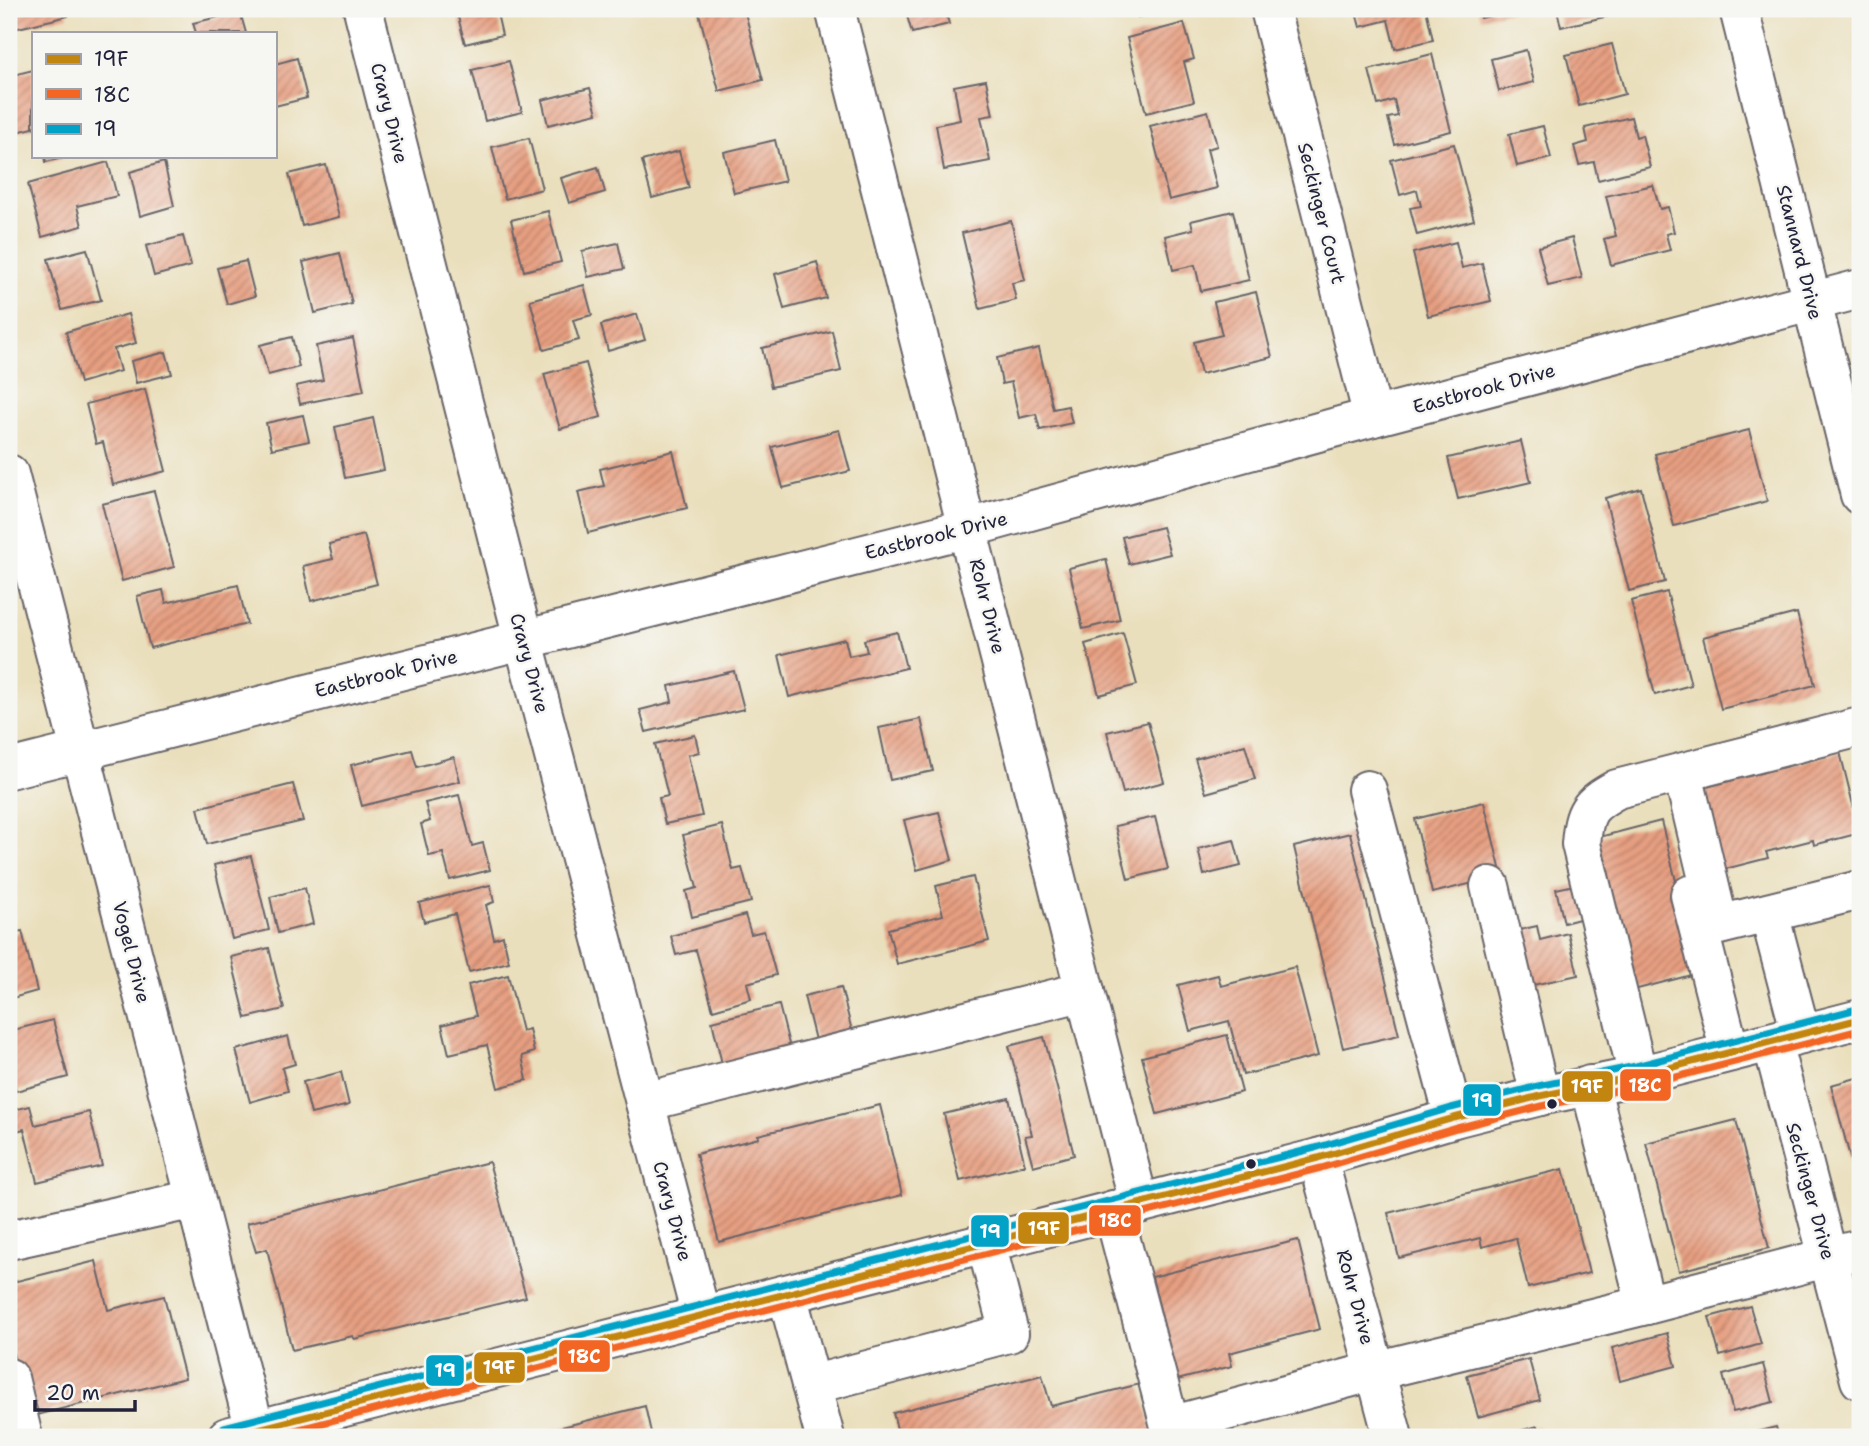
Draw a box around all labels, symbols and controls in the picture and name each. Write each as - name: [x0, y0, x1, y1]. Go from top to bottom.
- legend: [32, 32, 276, 158]
- text: 19F: [94, 45, 129, 73]
- street label: Crary Drive: [365, 60, 414, 166]
- text: 18C: [94, 81, 130, 109]
- text: 19: [94, 115, 117, 143]
- street label: Seckinger Court: [1292, 140, 1351, 286]
- street label: Stannard Drive: [1771, 182, 1828, 322]
- street label: Eastbrook Drive: [1410, 357, 1558, 420]
- street label: Eastbrook Drive: [862, 506, 1010, 565]
- street label: Rohr Drive: [964, 556, 1011, 656]
- street label: Crary Drive: [504, 610, 555, 716]
- street label: Eastbrook Drive: [312, 644, 460, 703]
- street label: Vogel Drive: [107, 899, 156, 1006]
- line badge: 18C: [1619, 1068, 1672, 1102]
- line badge: 19F: [1561, 1070, 1614, 1103]
- text: 18C: [1628, 1073, 1662, 1098]
- text: 19F: [1571, 1074, 1603, 1099]
- line badge: 19: [1462, 1083, 1502, 1117]
- text: 19: [1471, 1088, 1493, 1113]
- unlabelled marker: [1545, 1097, 1559, 1111]
- street label: Seckinger Drive: [1780, 1120, 1841, 1263]
- unlabelled marker: [1244, 1157, 1258, 1171]
- street label: Crary Drive: [647, 1158, 698, 1264]
- line badge: 18C: [1088, 1204, 1142, 1237]
- text: 18C: [1098, 1208, 1132, 1233]
- line badge: 19F: [1017, 1211, 1070, 1245]
- line badge: 19: [970, 1214, 1010, 1248]
- text: 19F: [1028, 1216, 1060, 1241]
- text: 19: [979, 1219, 1001, 1244]
- street label: Rohr Drive: [1331, 1247, 1380, 1347]
- line badge: 18C: [558, 1339, 611, 1373]
- text: 18C: [567, 1344, 601, 1369]
- line badge: 19F: [473, 1351, 526, 1384]
- line badge: 19: [425, 1354, 465, 1387]
- text: 19F: [483, 1355, 515, 1380]
- text: 19: [434, 1358, 456, 1383]
- scale bar: [35, 1369, 135, 1413]
- text: 20 m: [46, 1379, 100, 1407]

